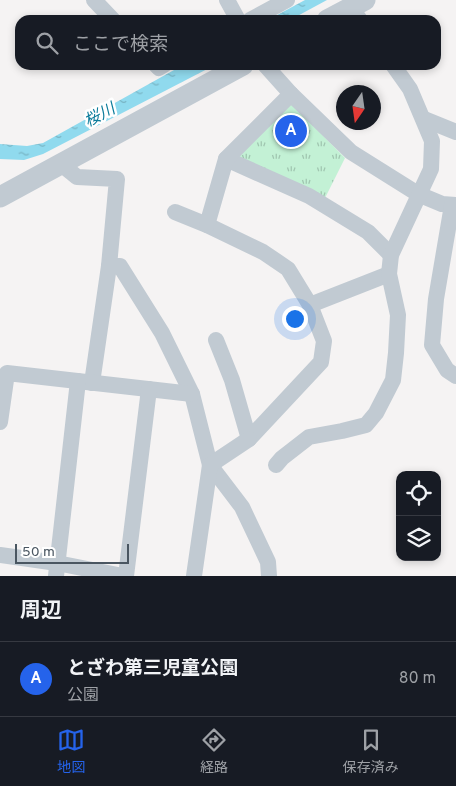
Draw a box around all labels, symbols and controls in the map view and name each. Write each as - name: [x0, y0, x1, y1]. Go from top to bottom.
- search box: [15, 15, 441, 70]
- icon: search: [33, 29, 61, 57]
- text: ここで検索: [73, 33, 168, 57]
- north arrow: [336, 85, 381, 130]
- water label: 桜川: [81, 99, 121, 132]
- pin: A: [275, 112, 307, 150]
- your location: [282, 306, 308, 332]
- map controls: [396, 471, 441, 561]
- button: locate: [396, 471, 441, 516]
- button: layers: [396, 516, 441, 561]
- scale bar: [15, 541, 129, 564]
- text: 50 m: [22, 544, 55, 561]
- text: 周辺: [20, 598, 62, 625]
- text: とざわ第三児童公園: [67, 657, 238, 681]
- text: A: [30, 669, 42, 689]
- text: 80 m: [399, 669, 436, 689]
- text: 公園: [67, 686, 99, 706]
- tab: 地図: [57, 726, 85, 777]
- tab: 経路: [200, 726, 228, 777]
- tab: 保存済み: [343, 726, 399, 777]

